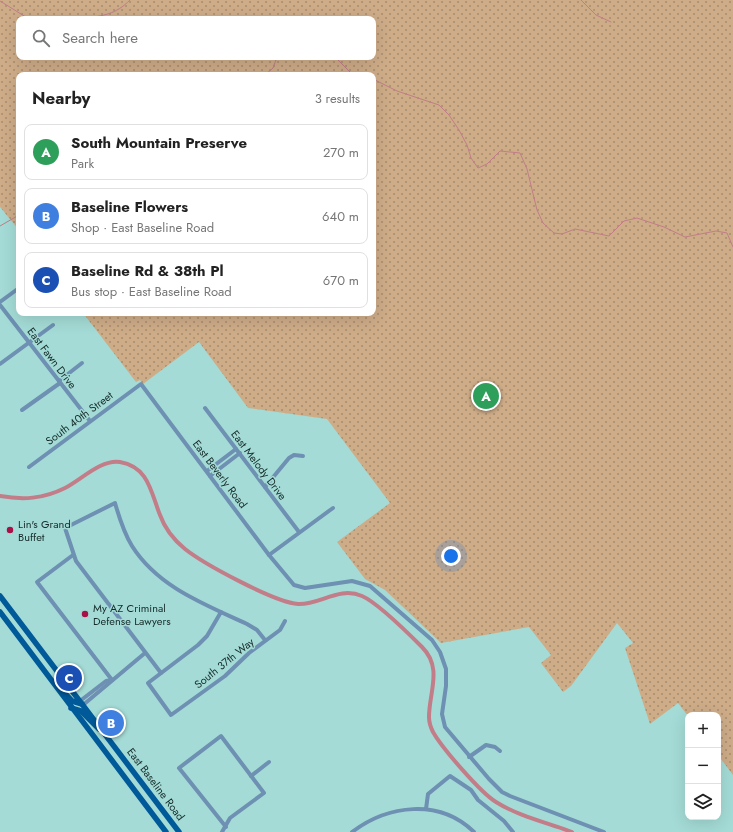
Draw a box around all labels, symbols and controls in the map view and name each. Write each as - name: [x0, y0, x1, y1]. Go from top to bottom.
- search box: [16, 16, 376, 60]
- icon: search: [30, 27, 52, 49]
- text: Search here: [62, 27, 138, 49]
- text: Nearby: [32, 86, 90, 110]
- text: 3 results: [315, 89, 360, 108]
- text: South Mountain Preserve: [71, 132, 247, 154]
- text: A: [41, 143, 51, 162]
- text: 270 m: [323, 143, 359, 162]
- text: Park: [71, 154, 94, 173]
- text: Baseline Flowers: [71, 196, 188, 218]
- text: B: [42, 207, 50, 226]
- text: 640 m: [322, 207, 359, 226]
- text: Shop · East Baseline Road: [71, 218, 214, 237]
- text: Baseline Rd & 38th Pl: [71, 260, 224, 282]
- text: C: [41, 271, 51, 290]
- text: 670 m: [323, 271, 359, 290]
- text: Bus stop · East Baseline Road: [71, 282, 232, 301]
- street label: East Fawn Drive: [24, 324, 81, 392]
- pin: A: [473, 381, 499, 411]
- street label: South 40th Street: [42, 387, 116, 449]
- street label: East Melody Drive: [227, 427, 291, 503]
- street label: East Beverly Road: [189, 436, 251, 512]
- place label: Lin's Grand Buffet: [18, 516, 71, 545]
- marker: Lin's Grand Buffet: [5, 525, 15, 535]
- your location: [441, 546, 461, 566]
- place label: My AZ Criminal Defense Lawyers: [93, 600, 171, 629]
- marker: My AZ Criminal Defense Lawyers: [80, 609, 90, 619]
- street label: South 37th Way: [191, 634, 257, 692]
- pin: C: [56, 663, 82, 693]
- pin: B: [98, 708, 124, 738]
- map controls: [685, 712, 721, 820]
- button: +: [685, 712, 721, 748]
- street label: East Baseline Road: [123, 744, 189, 824]
- button: −: [685, 748, 721, 784]
- button: layers: [685, 784, 721, 820]

